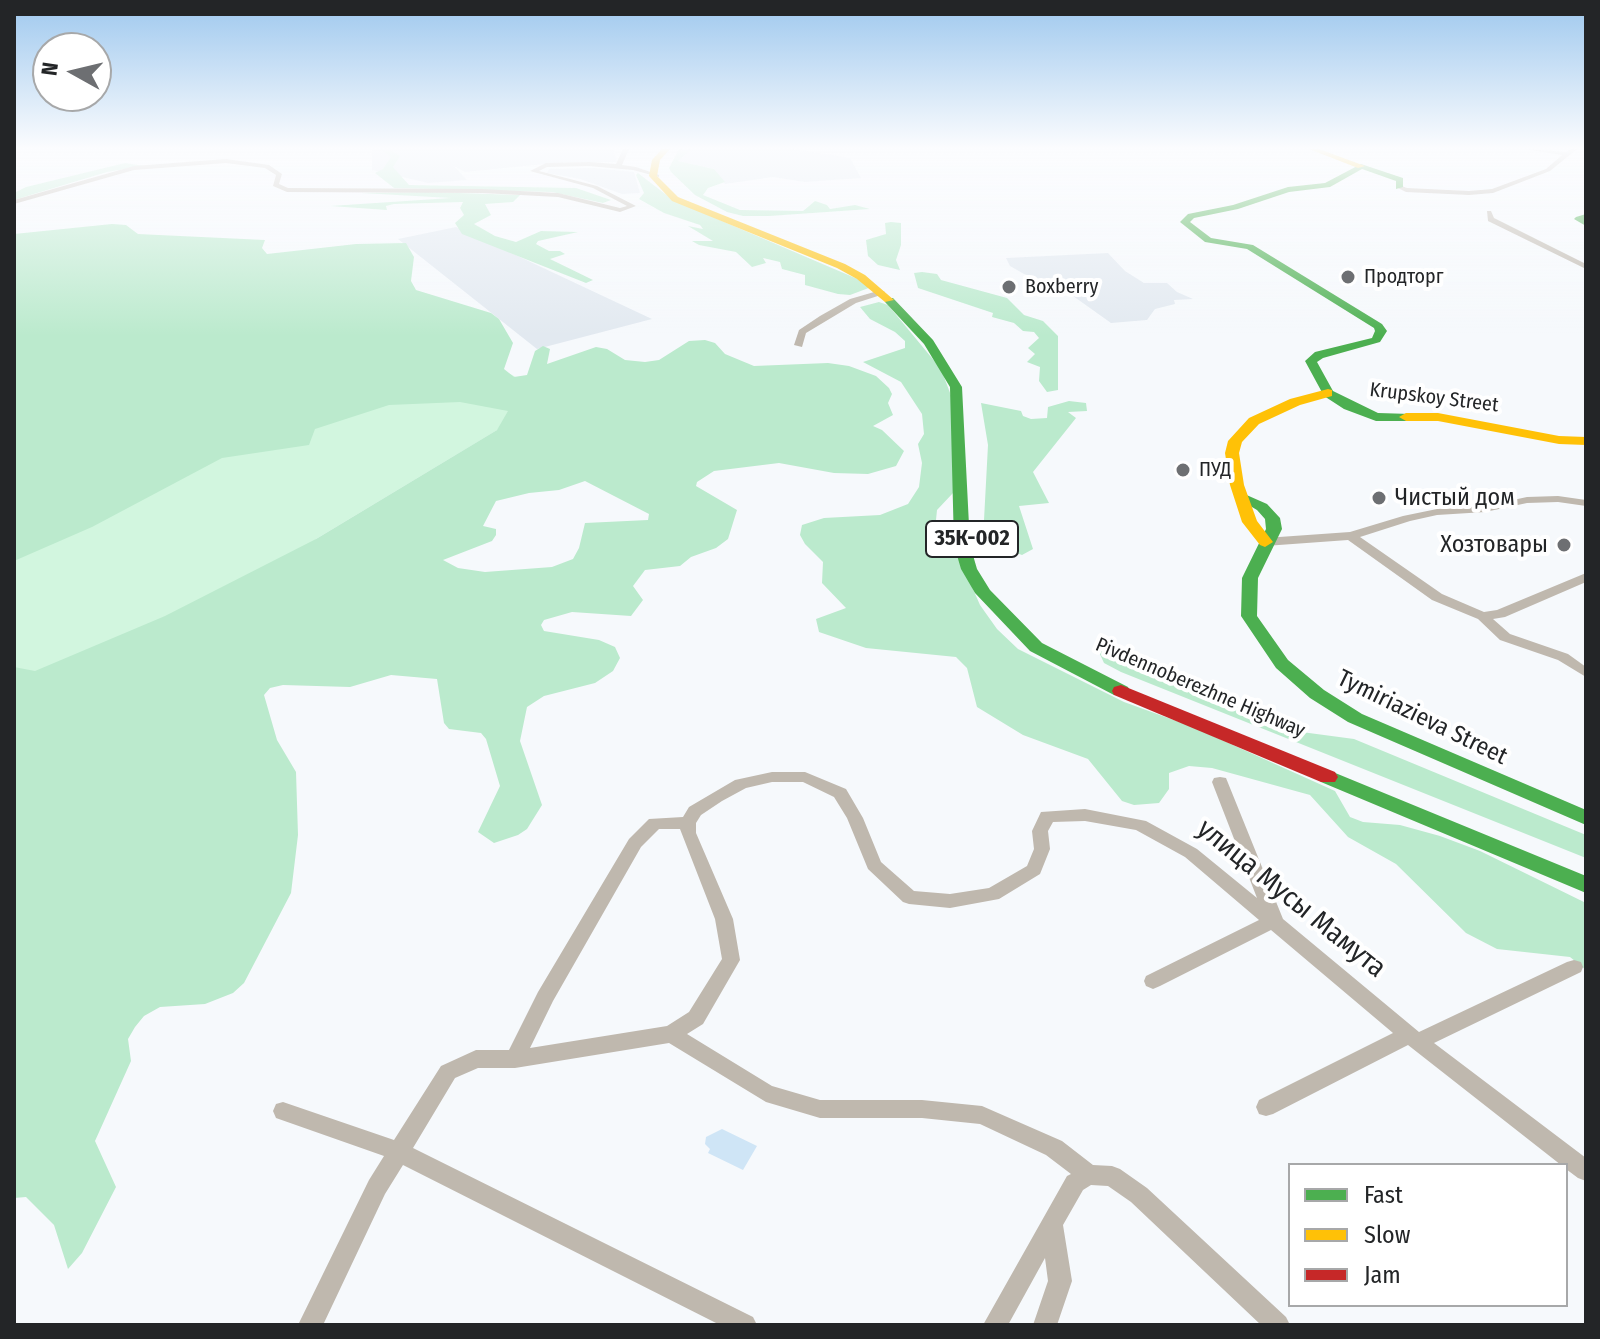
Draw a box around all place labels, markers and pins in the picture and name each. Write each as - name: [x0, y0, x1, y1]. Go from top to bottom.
- place label: Продторг: [1364, 265, 1443, 289]
- marker: Продторг: [1339, 268, 1357, 286]
- place label: Boxberry: [1025, 275, 1098, 299]
- marker: Boxberry: [1000, 278, 1018, 296]
- place label: ПУД: [1199, 458, 1231, 482]
- marker: ПУД: [1174, 461, 1192, 479]
- place label: Чистый дом: [1395, 484, 1515, 512]
- marker: Чистый дом: [1370, 489, 1388, 507]
- place label: Хозтовары: [1440, 531, 1548, 559]
- marker: Хозтовары: [1555, 536, 1573, 554]

